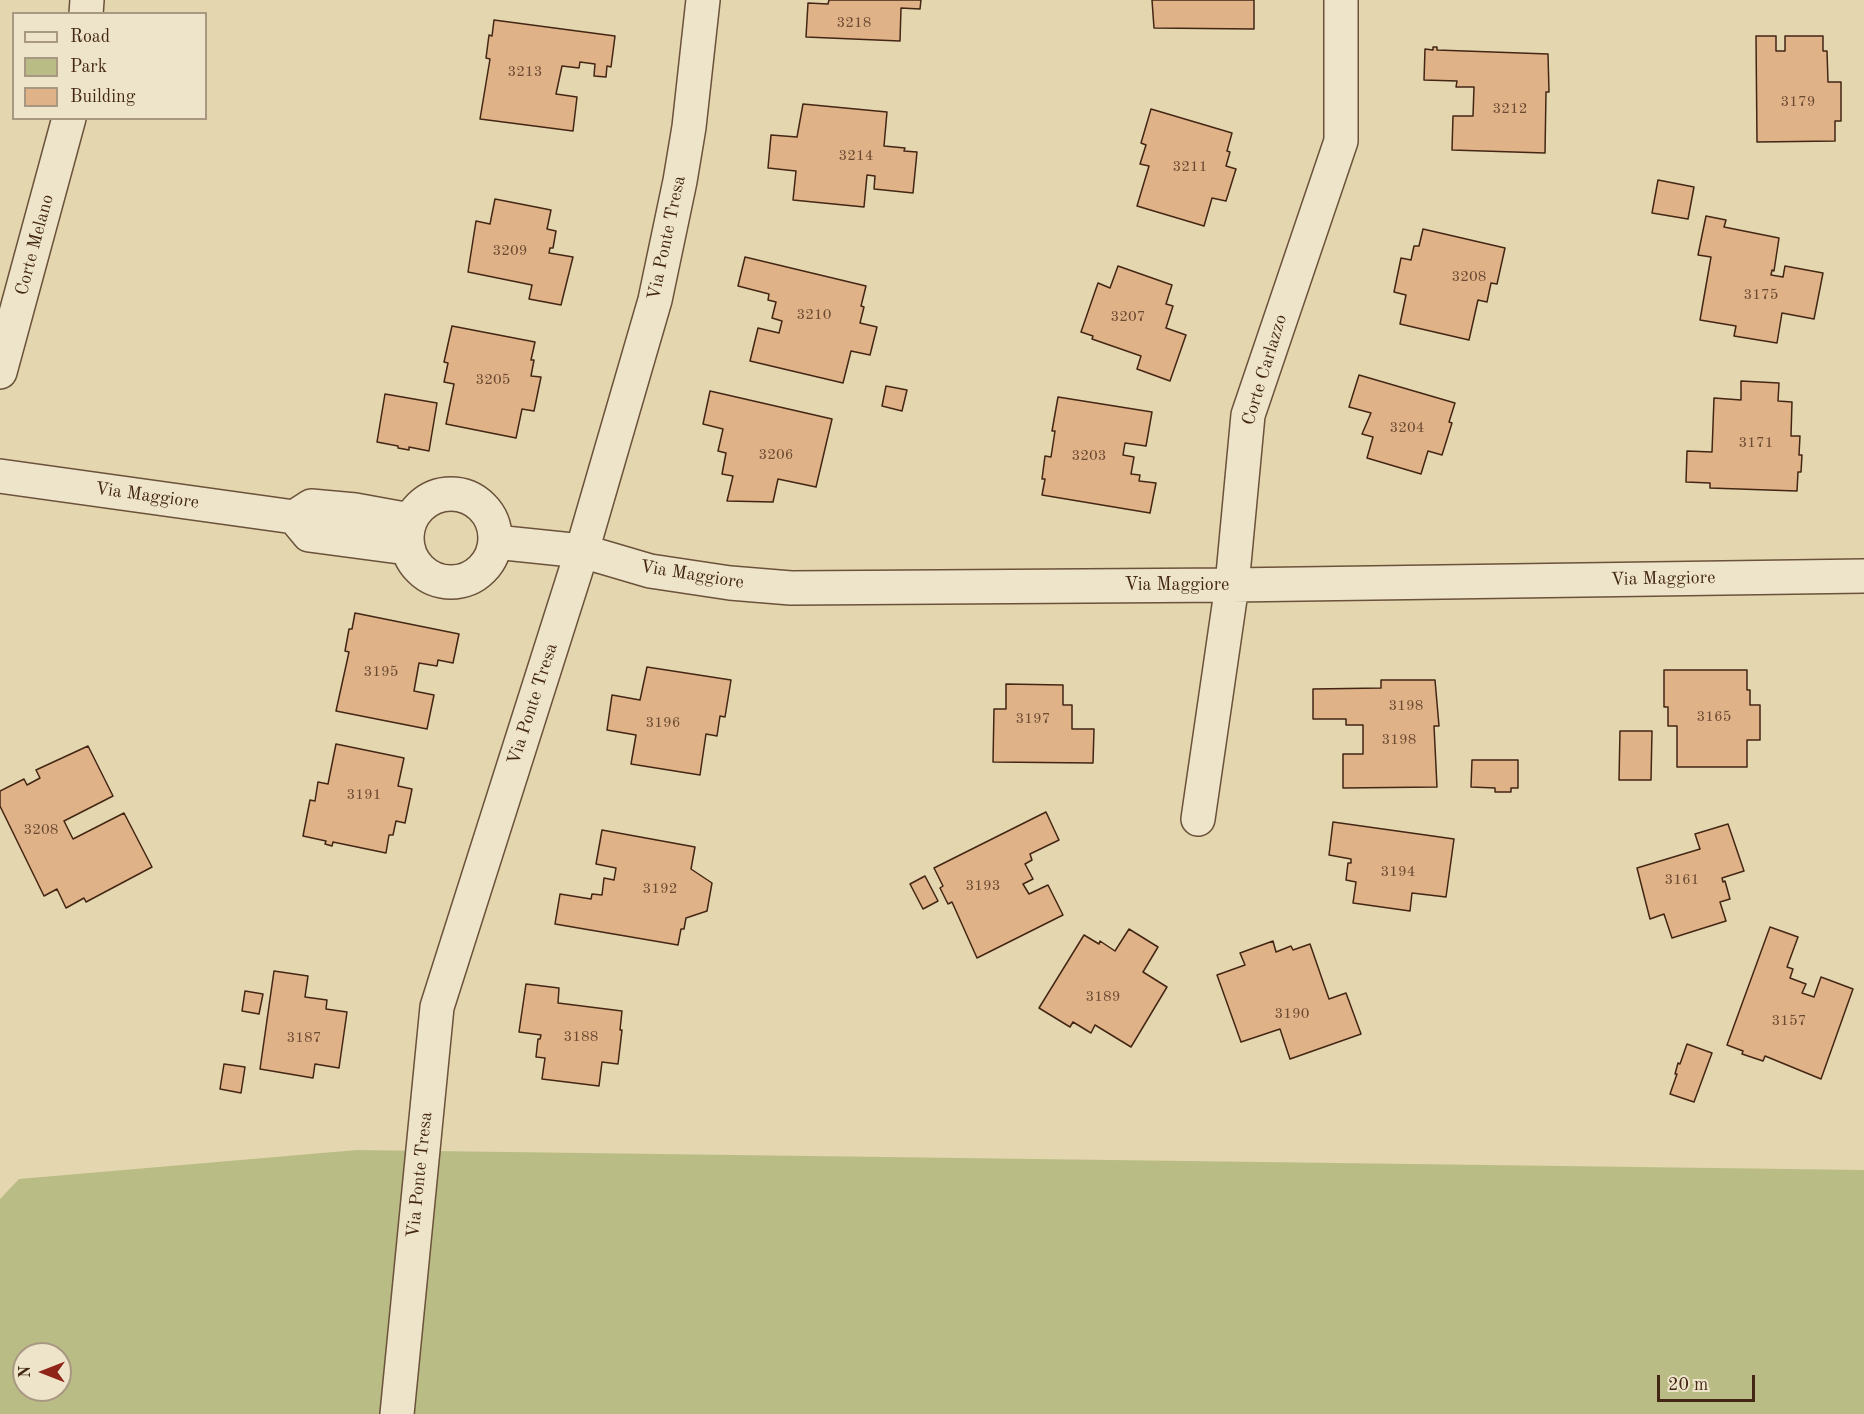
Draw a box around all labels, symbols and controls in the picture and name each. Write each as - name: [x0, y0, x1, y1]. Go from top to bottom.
- legend: [12, 12, 207, 120]
- house number: 3218: [837, 14, 871, 32]
- text: Road: [70, 28, 110, 46]
- text: Park: [70, 58, 107, 76]
- house number: 3213: [508, 63, 542, 81]
- text: Building: [70, 88, 135, 106]
- house number: 3179: [1781, 93, 1815, 111]
- house number: 3212: [1493, 100, 1527, 118]
- house number: 3214: [839, 147, 873, 165]
- house number: 3211: [1173, 158, 1207, 176]
- street label: Via Ponte Tresa: [643, 174, 691, 302]
- street label: Corte Melano: [11, 192, 59, 298]
- house number: 3209: [493, 242, 527, 260]
- house number: 3208: [1452, 268, 1486, 286]
- house number: 3175: [1744, 286, 1778, 304]
- house number: 3210: [797, 306, 831, 324]
- house number: 3207: [1111, 308, 1145, 326]
- street label: Corte Carlazzo: [1238, 312, 1292, 428]
- house number: 3205: [476, 371, 510, 389]
- house number: 3204: [1390, 419, 1424, 437]
- house number: 3171: [1739, 434, 1773, 452]
- house number: 3206: [759, 446, 793, 464]
- house number: 3203: [1072, 447, 1106, 465]
- street label: Via Maggiore: [94, 478, 200, 514]
- street label: Via Maggiore: [639, 556, 745, 594]
- street label: Via Maggiore: [1610, 567, 1716, 591]
- street label: Via Maggiore: [1125, 574, 1229, 596]
- street label: Via Ponte Tresa: [503, 640, 563, 768]
- house number: 3195: [364, 663, 398, 681]
- house number: 3198: [1389, 697, 1423, 715]
- house number: 3165: [1697, 708, 1731, 726]
- house number: 3197: [1016, 710, 1050, 728]
- house number: 3196: [646, 714, 680, 732]
- house number: 3198: [1382, 731, 1416, 749]
- house number: 3191: [347, 786, 381, 804]
- house number: 3208: [24, 821, 58, 839]
- house number: 3194: [1381, 863, 1415, 881]
- house number: 3161: [1665, 871, 1699, 889]
- house number: 3193: [966, 877, 1000, 895]
- house number: 3192: [643, 880, 677, 898]
- house number: 3189: [1086, 988, 1120, 1006]
- house number: 3190: [1275, 1005, 1309, 1023]
- house number: 3157: [1772, 1012, 1806, 1030]
- house number: 3188: [564, 1028, 598, 1046]
- house number: 3187: [287, 1029, 321, 1047]
- street label: Via Ponte Tresa: [403, 1111, 437, 1239]
- north arrow: [12, 1342, 72, 1402]
- scale bar: [1660, 1363, 1758, 1401]
- text: N: [18, 1366, 34, 1378]
- text: 20 m: [1668, 1376, 1708, 1394]

